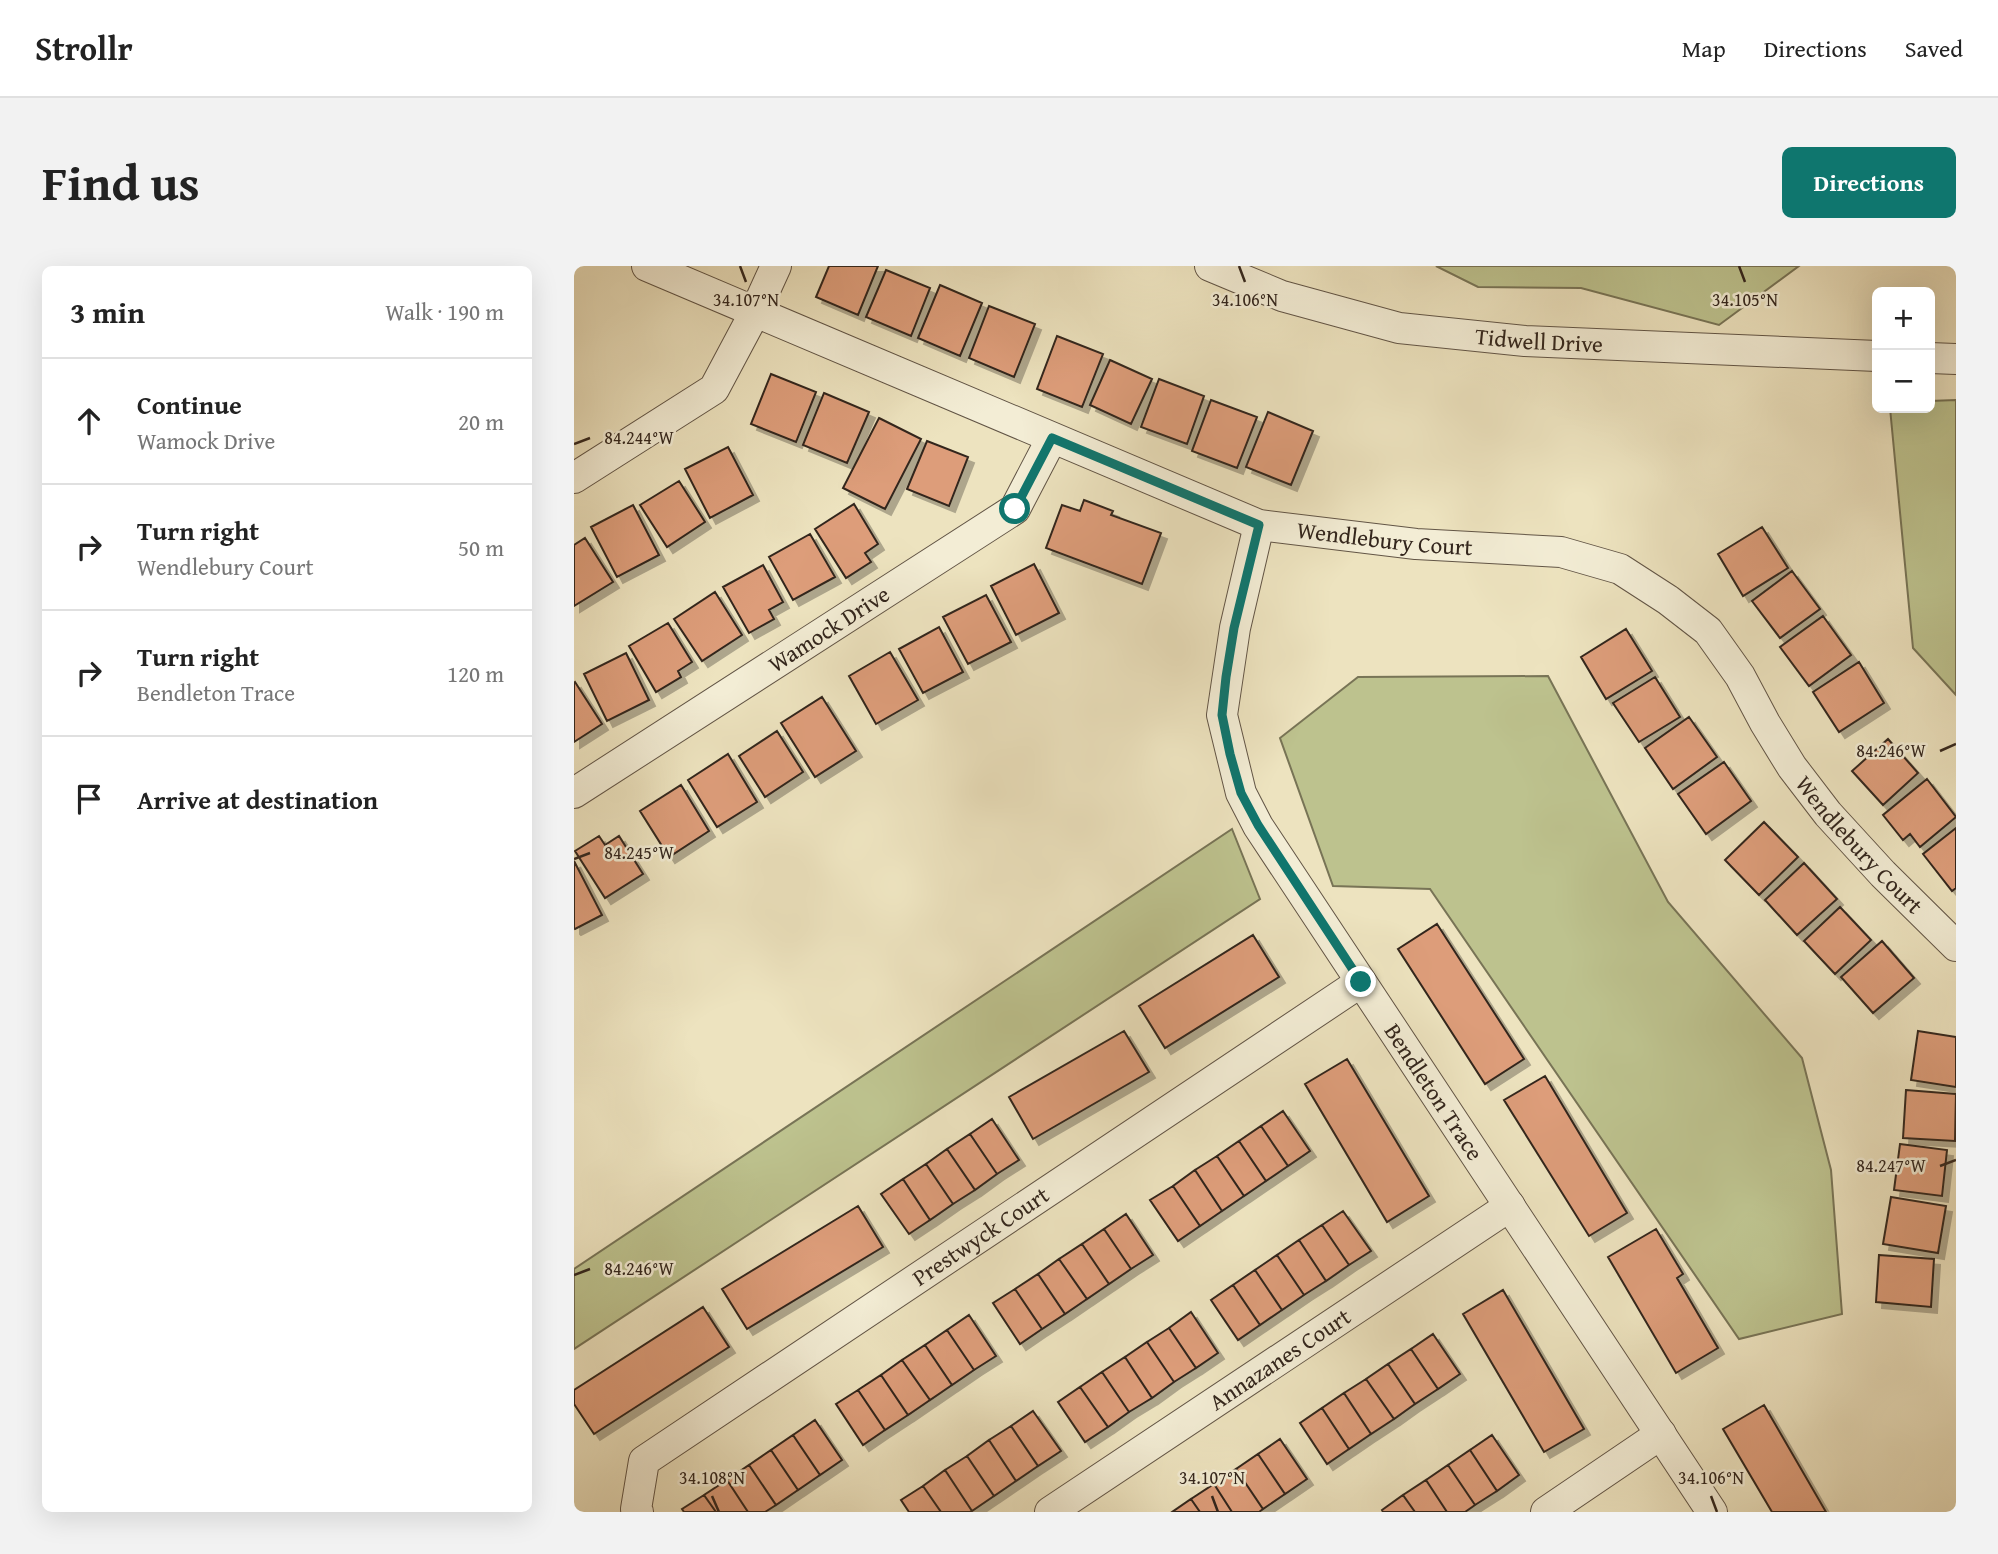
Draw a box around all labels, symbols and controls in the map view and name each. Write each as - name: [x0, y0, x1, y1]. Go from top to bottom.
- text: Strollr: [35, 24, 133, 72]
- text: Map: [1682, 31, 1726, 66]
- text: Directions: [1764, 31, 1867, 66]
- text: Saved: [1905, 31, 1963, 66]
- text: Find us: [42, 146, 200, 218]
- button: Directions: [1782, 147, 1956, 218]
- text: 34.107°N: [713, 286, 779, 313]
- text: 34.106°N: [1212, 286, 1278, 313]
- text: 34.105°N: [1712, 286, 1778, 313]
- map controls: [1872, 287, 1935, 413]
- button: +: [1872, 287, 1935, 350]
- text: 3 min: [70, 290, 145, 334]
- text: Walk · 190 m: [385, 295, 504, 328]
- street label: Tidwell Drive: [1474, 319, 1604, 360]
- button: −: [1872, 350, 1935, 413]
- text: Continue: [137, 385, 242, 424]
- icon: ahead: [70, 402, 108, 440]
- text: 20 m: [458, 405, 504, 438]
- text: Wamock Drive: [137, 424, 275, 457]
- text: 84.244°W: [604, 424, 674, 451]
- route start: [999, 493, 1030, 524]
- text: Turn right: [137, 511, 259, 550]
- street label: Wendlebury Court: [1295, 513, 1473, 563]
- icon: right: [70, 528, 108, 566]
- text: 50 m: [458, 531, 504, 564]
- text: Wendlebury Court: [137, 550, 314, 583]
- street label: Wamock Drive: [761, 577, 896, 680]
- text: Turn right: [137, 637, 259, 676]
- icon: right: [70, 654, 108, 692]
- text: 120 m: [447, 657, 504, 690]
- text: Bendleton Trace: [137, 676, 295, 709]
- text: 84.246°W: [1856, 737, 1926, 764]
- street label: Wendlebury Court: [1788, 768, 1931, 921]
- icon: arrive: [70, 780, 108, 818]
- text: Arrive at destination: [137, 780, 378, 819]
- text: 84.245°W: [604, 839, 674, 866]
- route end: [1345, 966, 1376, 997]
- street label: Bendleton Trace: [1377, 1017, 1492, 1167]
- text: 84.247°W: [1856, 1152, 1926, 1179]
- street label: Prestwyck Court: [905, 1178, 1055, 1293]
- text: 84.246°W: [604, 1255, 674, 1282]
- street label: Annazanes Court: [1202, 1300, 1357, 1418]
- text: 34.108°N: [679, 1464, 745, 1491]
- text: 34.107°N: [1179, 1464, 1245, 1491]
- text: 34.106°N: [1678, 1464, 1744, 1491]

